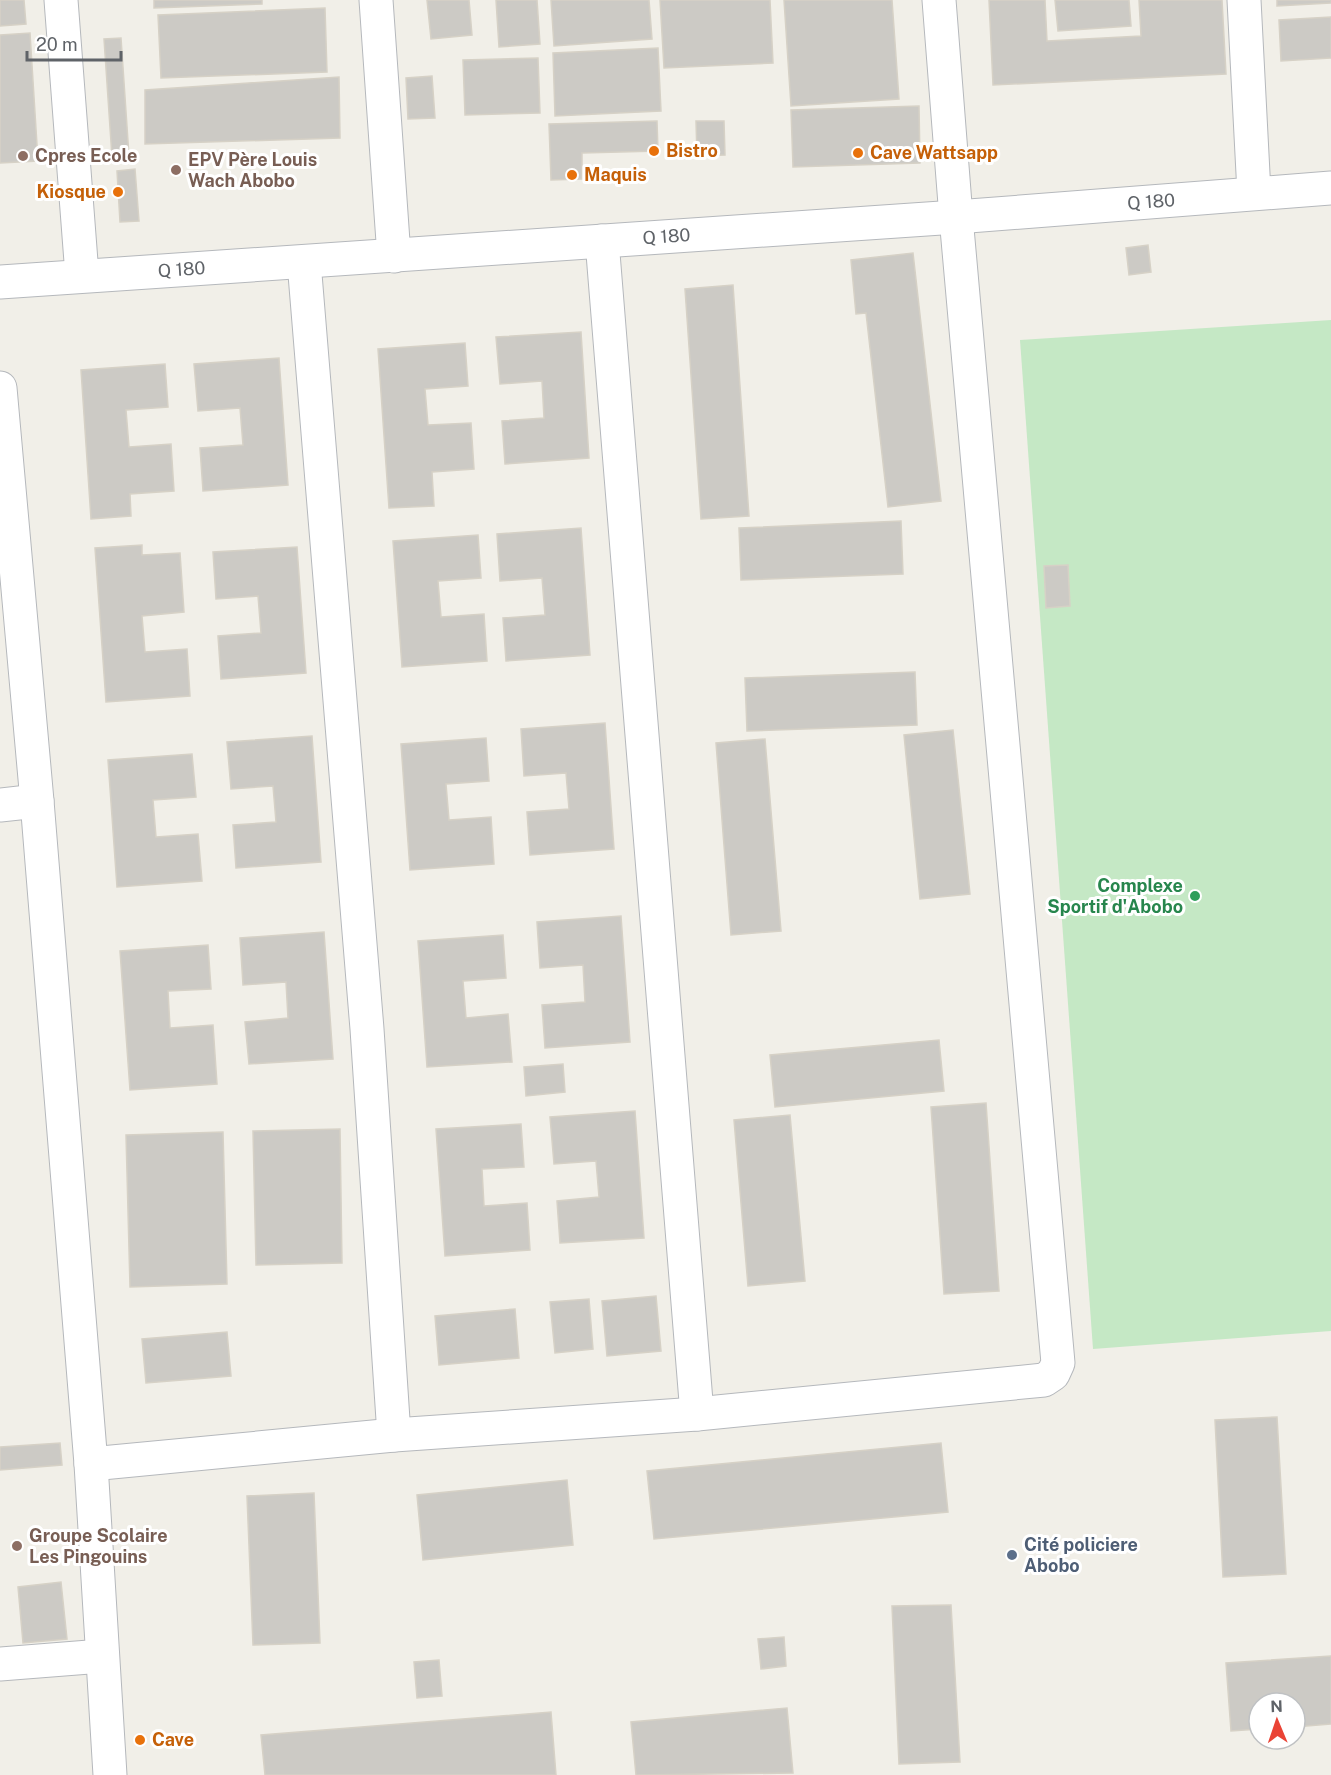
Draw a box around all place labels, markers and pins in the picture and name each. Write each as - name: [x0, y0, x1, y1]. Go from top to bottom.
- place label: Bistro: [666, 140, 718, 161]
- place label: Cave Wattsapp: [870, 142, 998, 163]
- marker: Bistro: [647, 144, 661, 158]
- place label: Cpres Ecole: [35, 145, 137, 166]
- marker: Cave Wattsapp: [851, 146, 865, 160]
- marker: Cpres Ecole: [16, 149, 30, 163]
- place label: EPV Père Louis Wach Abobo: [188, 149, 317, 191]
- marker: EPV Père Louis Wach Abobo: [169, 163, 183, 177]
- place label: Maquis: [584, 164, 647, 185]
- marker: Maquis: [565, 168, 579, 182]
- place label: Kiosque: [36, 181, 106, 202]
- marker: Kiosque: [111, 185, 125, 199]
- place label: Complexe Sportif d'Abobo: [1047, 875, 1183, 917]
- marker: Complexe Sportif d'Abobo: [1188, 889, 1202, 903]
- place label: Groupe Scolaire Les Pingouins: [29, 1525, 168, 1567]
- place label: Cité policiere Abobo: [1024, 1534, 1138, 1576]
- marker: Groupe Scolaire Les Pingouins: [10, 1539, 24, 1553]
- marker: Cité policiere Abobo: [1005, 1548, 1019, 1562]
- place label: Cave: [152, 1729, 194, 1750]
- marker: Cave: [133, 1733, 147, 1747]

